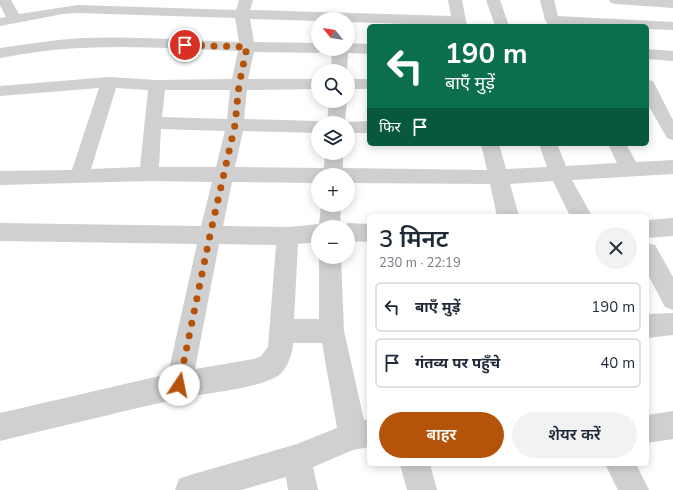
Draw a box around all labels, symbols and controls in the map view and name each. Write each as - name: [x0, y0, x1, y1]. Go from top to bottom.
- north arrow: [311, 12, 355, 56]
- map controls: [311, 12, 355, 264]
- pin: [168, 28, 202, 62]
- icon: arrive: [174, 34, 196, 56]
- text: 190 m: [445, 35, 528, 73]
- icon: left: [379, 40, 431, 92]
- button: search: [311, 64, 355, 108]
- text: बाएँ मुड़ें: [445, 71, 495, 95]
- button: layers: [311, 116, 355, 160]
- icon: arrive: [409, 116, 431, 138]
- text: फिर: [379, 117, 401, 137]
- button: +: [311, 168, 355, 212]
- button: −: [311, 220, 355, 264]
- text: 3 मिनट: [379, 223, 448, 255]
- button: close: [595, 227, 637, 269]
- text: 230 m · 22:19: [379, 254, 461, 272]
- icon: left: [381, 296, 403, 318]
- text: बाएँ मुड़ें: [415, 297, 460, 317]
- text: 190 m: [591, 297, 635, 317]
- icon: arrive: [381, 352, 403, 374]
- text: गंतव्य पर पहुँचे: [415, 353, 500, 373]
- text: 40 m: [600, 353, 635, 373]
- position arrow: [158, 364, 200, 406]
- button: बाहर: [379, 412, 504, 458]
- button: शेयर करें: [512, 412, 637, 458]

